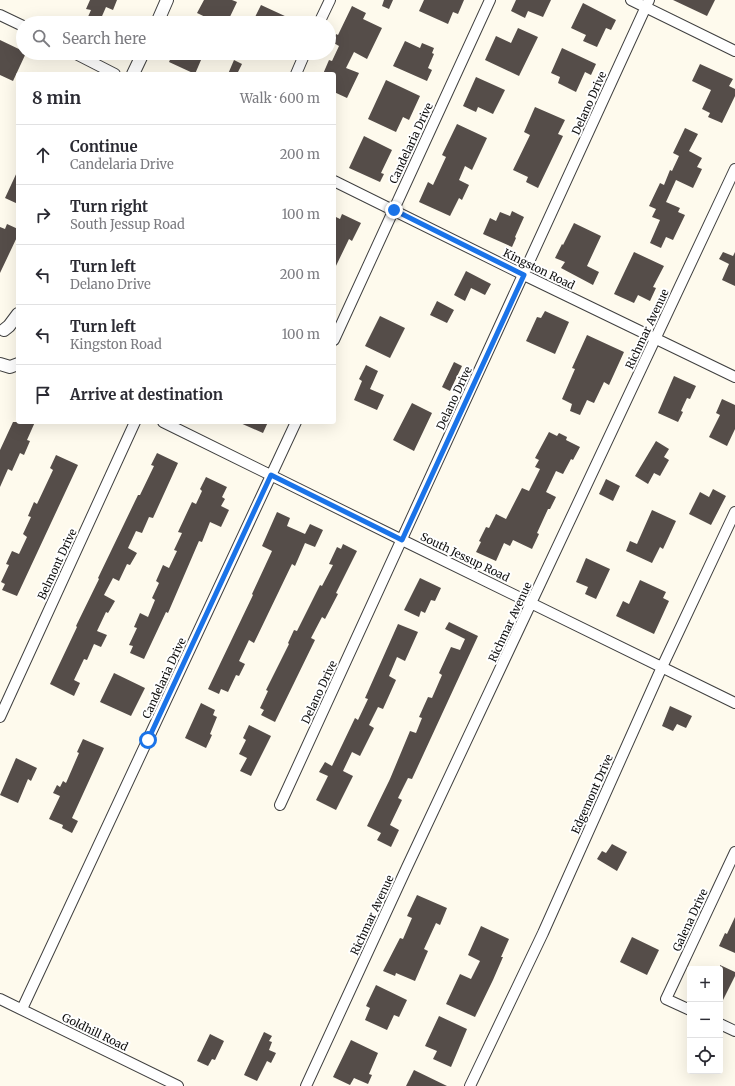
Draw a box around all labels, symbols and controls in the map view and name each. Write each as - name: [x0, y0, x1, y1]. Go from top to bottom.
- search box: [16, 16, 336, 60]
- icon: search: [30, 27, 52, 49]
- text: Search here: [62, 29, 146, 48]
- street label: Delano Drive: [569, 69, 609, 137]
- text: 8 min: [32, 87, 81, 109]
- text: Walk · 600 m: [240, 90, 320, 107]
- street label: Candelaria Drive: [386, 100, 436, 186]
- text: Continue: [70, 137, 138, 156]
- icon: ahead: [32, 144, 54, 166]
- text: 200 m: [280, 146, 320, 163]
- text: Candelaria Drive: [70, 156, 174, 173]
- text: Turn right: [70, 197, 148, 216]
- route end: [385, 201, 403, 219]
- icon: right: [32, 204, 54, 226]
- text: 100 m: [282, 206, 320, 223]
- text: South Jessup Road: [70, 216, 185, 233]
- street label: Kingston Road: [501, 246, 577, 292]
- text: Turn left: [70, 257, 136, 276]
- icon: left: [32, 264, 54, 286]
- text: 200 m: [280, 266, 320, 283]
- text: Delano Drive: [70, 276, 151, 293]
- street label: Richmar Avenue: [622, 286, 672, 371]
- text: Turn left: [70, 317, 136, 336]
- icon: left: [32, 324, 54, 346]
- text: 100 m: [282, 326, 320, 343]
- text: Kingston Road: [70, 336, 162, 353]
- street label: Delano Drive: [433, 364, 475, 432]
- icon: arrive: [32, 384, 54, 406]
- text: Arrive at destination: [70, 385, 223, 404]
- street label: Belmont Drive: [34, 526, 80, 602]
- street label: South Jessup Road: [418, 529, 512, 585]
- street label: Richmar Avenue: [485, 579, 535, 664]
- street label: Candelaria Drive: [139, 635, 189, 721]
- street label: Delano Drive: [298, 658, 340, 726]
- route start: [139, 731, 157, 749]
- street label: Edgemont Drive: [568, 752, 616, 836]
- street label: Richmar Avenue: [347, 872, 397, 957]
- street label: Galena Drive: [669, 886, 711, 954]
- map controls: [687, 966, 723, 1074]
- button: +: [687, 966, 723, 1002]
- button: −: [687, 1002, 723, 1038]
- street label: Goldhill Road: [60, 1010, 131, 1054]
- button: locate: [687, 1038, 723, 1074]

